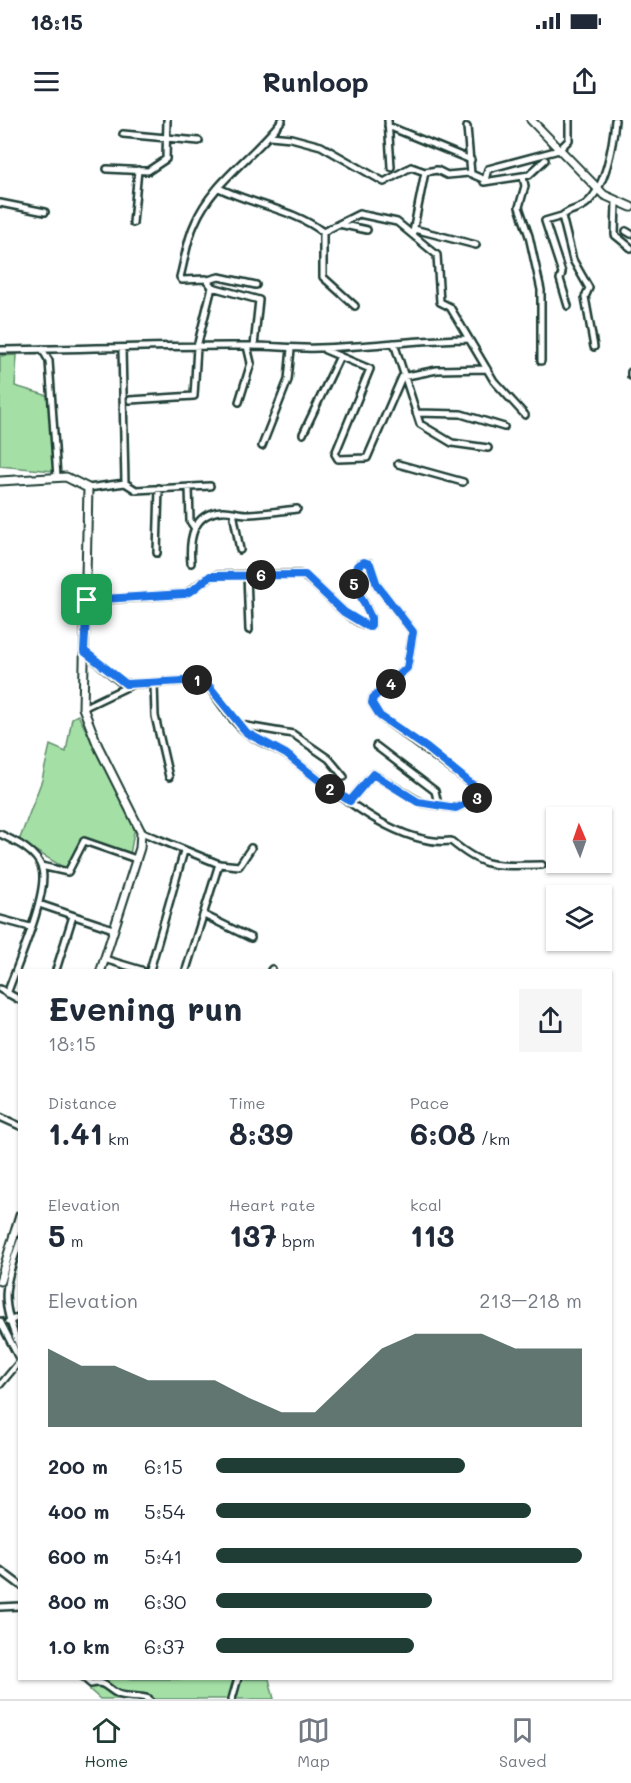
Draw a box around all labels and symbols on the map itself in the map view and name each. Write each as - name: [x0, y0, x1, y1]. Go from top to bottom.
- pin: 6: [246, 560, 276, 590]
- pin: 5: [339, 569, 369, 599]
- pin: [61, 574, 112, 625]
- pin: 1: [182, 665, 212, 695]
- pin: 4: [376, 669, 406, 699]
- pin: 2: [315, 774, 345, 804]
- pin: 3: [462, 783, 492, 813]
- north arrow: [546, 807, 612, 873]

